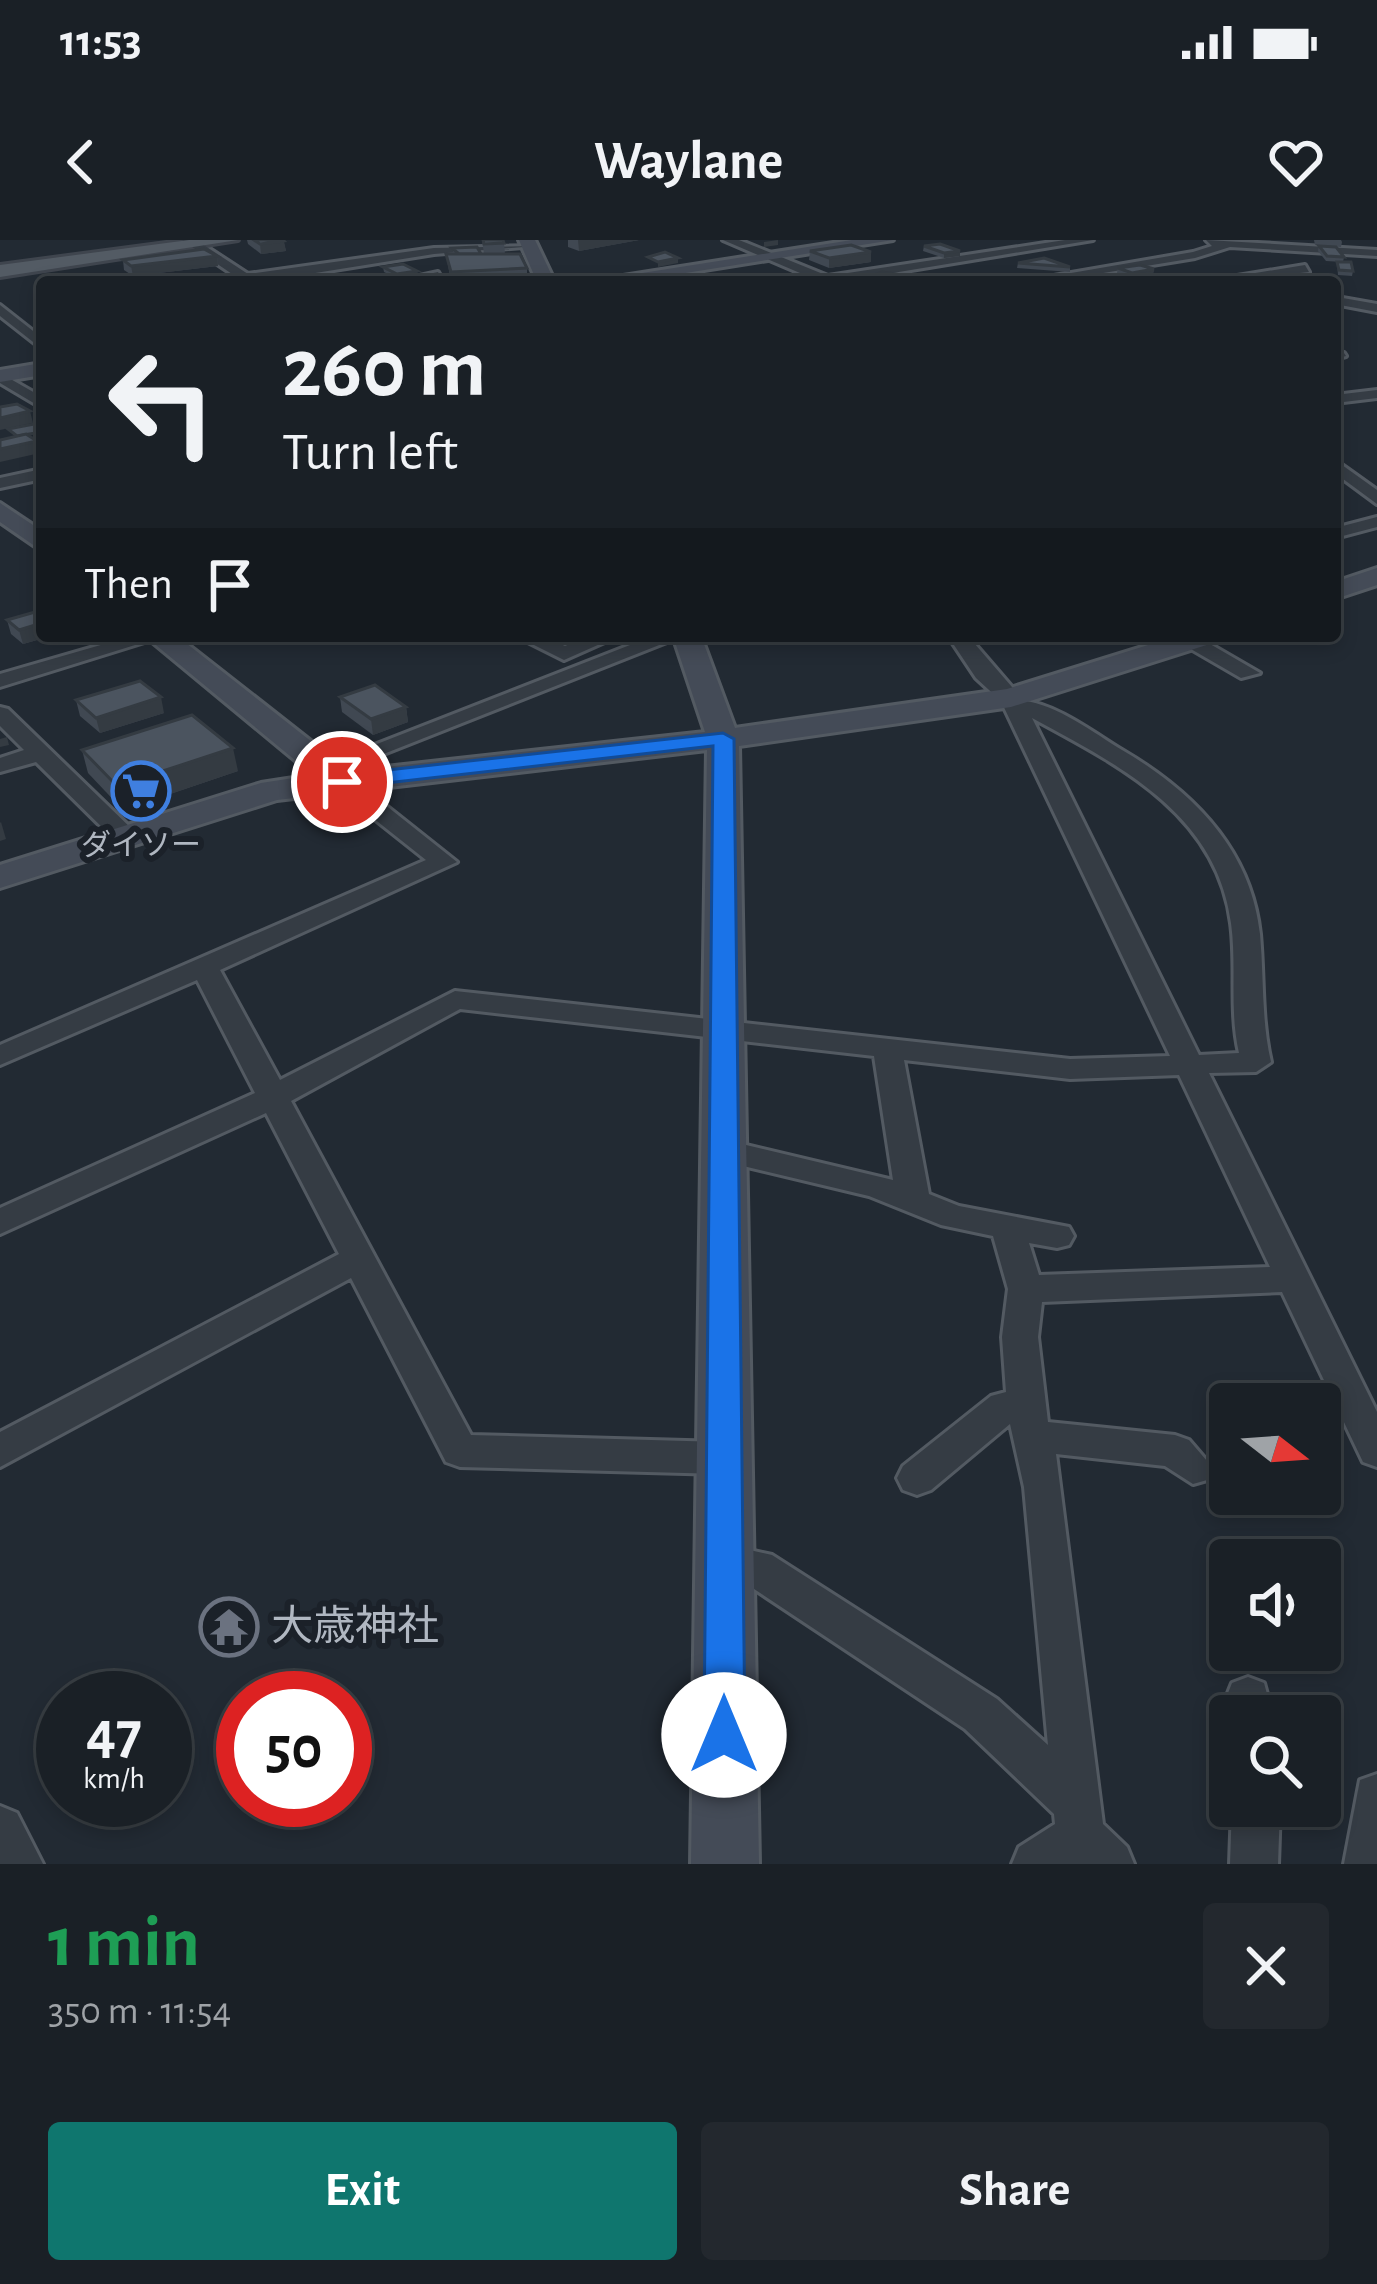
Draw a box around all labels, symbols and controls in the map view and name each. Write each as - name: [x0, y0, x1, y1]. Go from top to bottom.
- text: 11:53: [60, 19, 142, 64]
- icon: back: [48, 129, 114, 195]
- icon: heart: [1263, 129, 1329, 195]
- text: Waylane: [594, 135, 783, 189]
- icon: left: [84, 324, 240, 480]
- text: 260 m: [282, 328, 486, 412]
- text: Turn left: [282, 426, 458, 480]
- icon: arrive: [197, 552, 263, 618]
- text: Then: [84, 562, 173, 607]
- pin: [291, 731, 393, 833]
- icon: arrive: [309, 749, 375, 815]
- supermarket icon: ダイソー: [110, 760, 172, 822]
- place label: ダイソー: [81, 829, 201, 861]
- north arrow: [1209, 1383, 1341, 1515]
- map controls: [1209, 1383, 1341, 1827]
- button: sound: [1209, 1539, 1341, 1671]
- temple icon: 大歳神社: [198, 1596, 260, 1658]
- place label: 大歳神社: [271, 1604, 439, 1648]
- speed limit sign: 50: [216, 1671, 372, 1827]
- position arrow: [661, 1672, 787, 1798]
- button: search: [1209, 1695, 1341, 1827]
- text: 47: [86, 1704, 142, 1764]
- text: km/h: [83, 1764, 145, 1794]
- button: close: [1203, 1903, 1329, 2029]
- text: 1 min: [48, 1907, 200, 1979]
- text: 350 m · 11:54: [48, 1992, 231, 2031]
- button: Exit: [48, 2122, 677, 2260]
- button: Share: [701, 2122, 1329, 2260]

